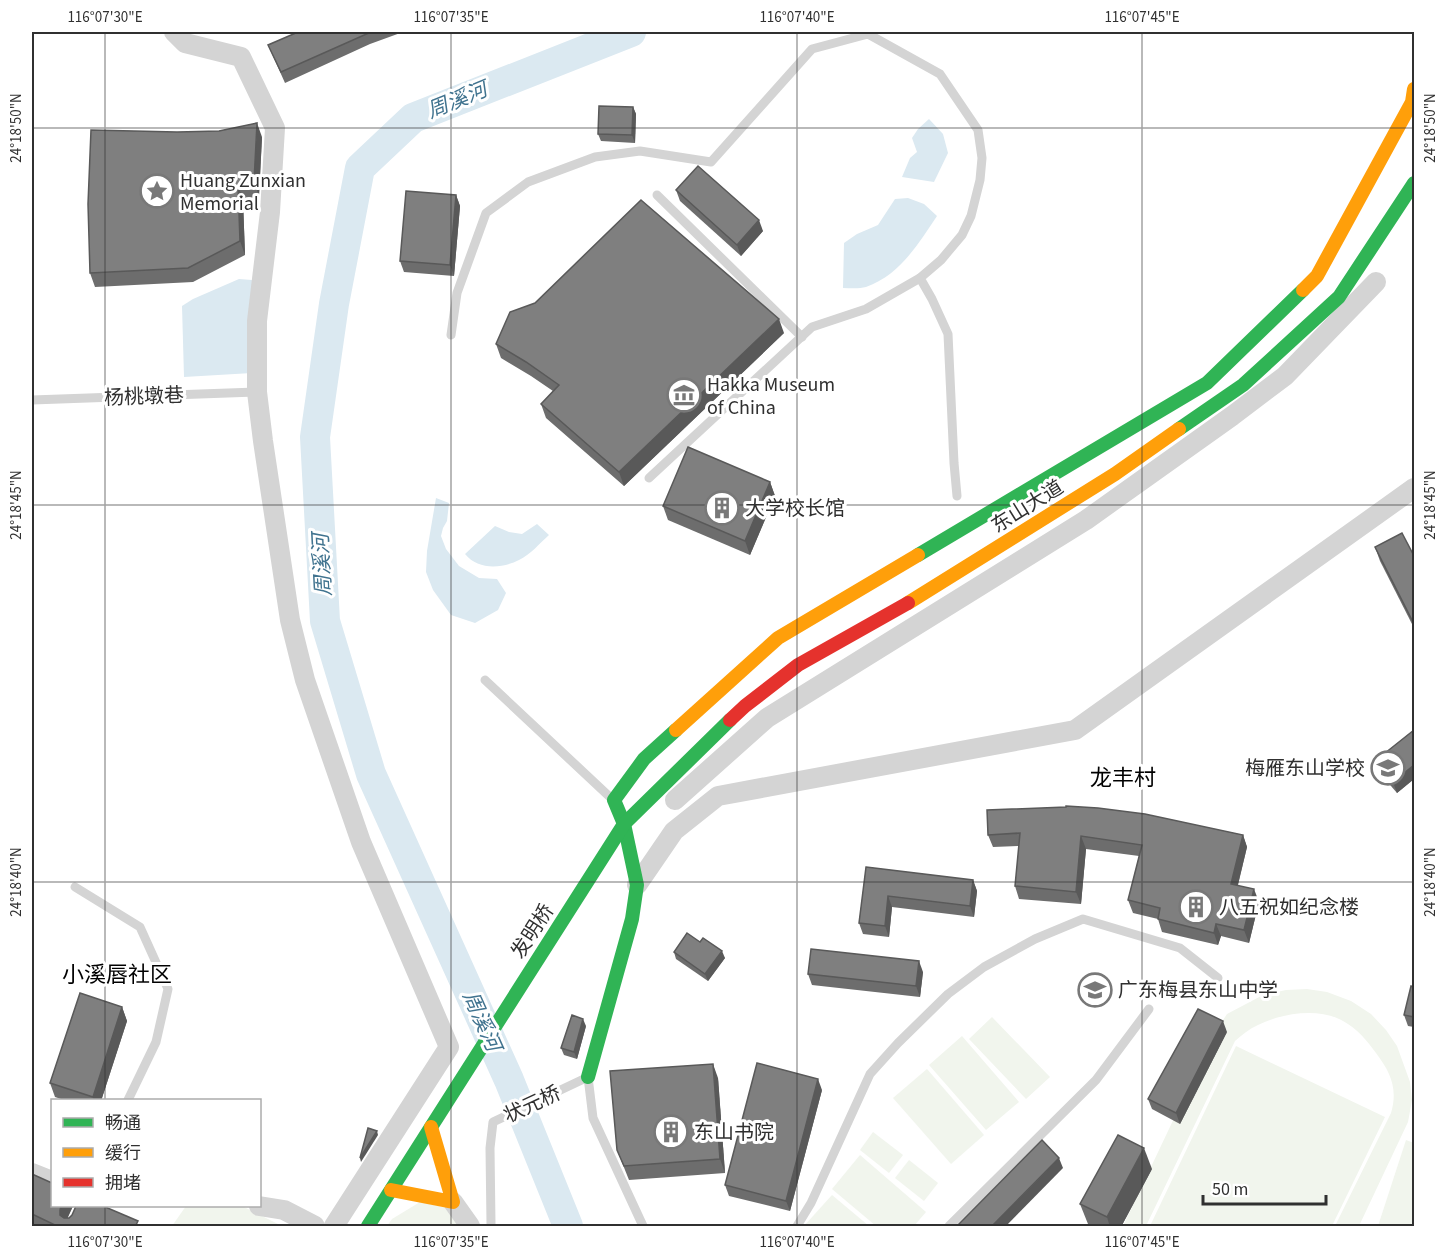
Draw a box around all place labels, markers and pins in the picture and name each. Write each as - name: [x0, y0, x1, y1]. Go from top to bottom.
- place label: Huang Zunxian Memorial: [180, 167, 306, 218]
- place icon: Huang Zunxian Memorial: [139, 173, 175, 209]
- place label: Hakka Museum of China: [707, 371, 835, 422]
- museum icon: Hakka Museum of China: [666, 377, 702, 413]
- building icon: 大学校长馆: [704, 490, 740, 526]
- place label: 大学校长馆: [745, 495, 845, 523]
- school or university icon: 梅雁东山学校: [1370, 750, 1406, 786]
- place label: 梅雁东山学校: [1245, 755, 1365, 783]
- building icon: 八五祝如纪念楼: [1178, 889, 1214, 925]
- place label: 八五祝如纪念楼: [1219, 894, 1359, 922]
- school or university icon: 广东梅县东山中学: [1077, 972, 1113, 1008]
- place label: 广东梅县东山中学: [1118, 977, 1278, 1005]
- building icon: 东山书院: [653, 1114, 689, 1150]
- place label: 东山书院: [694, 1119, 774, 1147]

